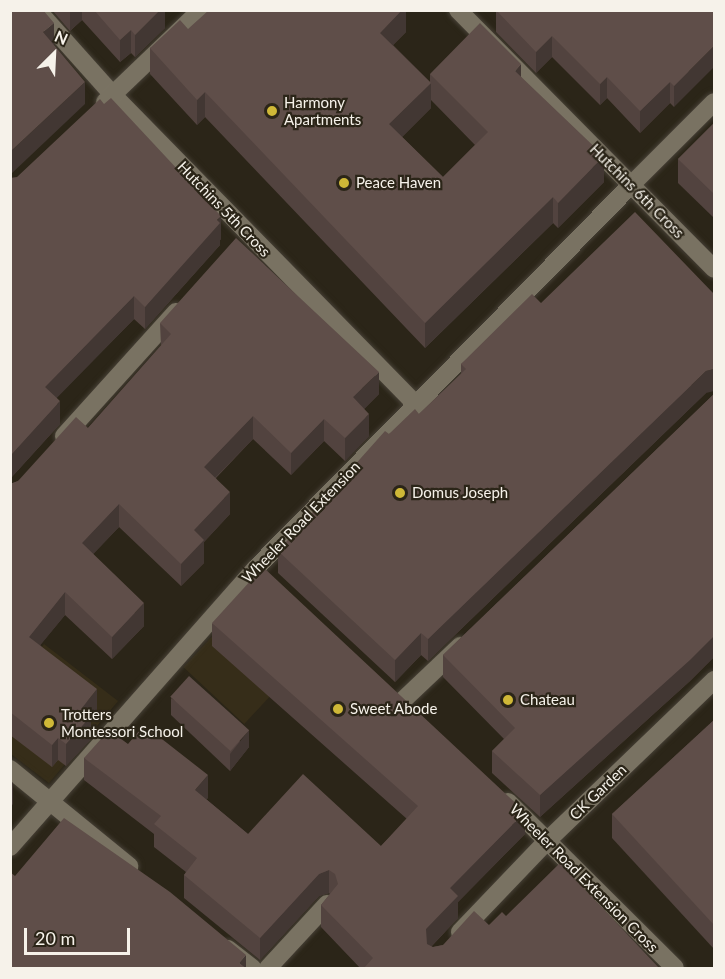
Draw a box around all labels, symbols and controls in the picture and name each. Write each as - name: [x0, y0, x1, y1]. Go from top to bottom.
- north arrow: [24, 24, 84, 84]
- text: N: [52, 26, 71, 48]
- place label: Harmony Apartments: [284, 93, 361, 128]
- marker: Harmony Apartments: [265, 104, 279, 118]
- street label: Hutchins 6th Cross: [586, 140, 688, 242]
- street label: Hutchins 5th Cross: [174, 158, 274, 260]
- place label: Peace Haven: [356, 174, 441, 192]
- marker: Peace Haven: [337, 176, 351, 190]
- street label: Wheeler Road Extension: [238, 457, 364, 587]
- place label: Domus Joseph: [412, 484, 509, 502]
- marker: Domus Joseph: [393, 486, 407, 500]
- place label: Chateau: [520, 691, 575, 709]
- marker: Chateau: [501, 693, 515, 707]
- place label: Sweet Abode: [350, 700, 438, 718]
- marker: Sweet Abode: [331, 702, 345, 716]
- place label: Trotters Montessori School: [61, 705, 183, 740]
- marker: Trotters Montessori School: [42, 716, 56, 730]
- street label: CK Garden: [566, 761, 630, 823]
- street label: Wheeler Road Extension Cross: [506, 800, 662, 956]
- scale bar: [27, 916, 134, 954]
- text: 20 m: [35, 927, 75, 949]

